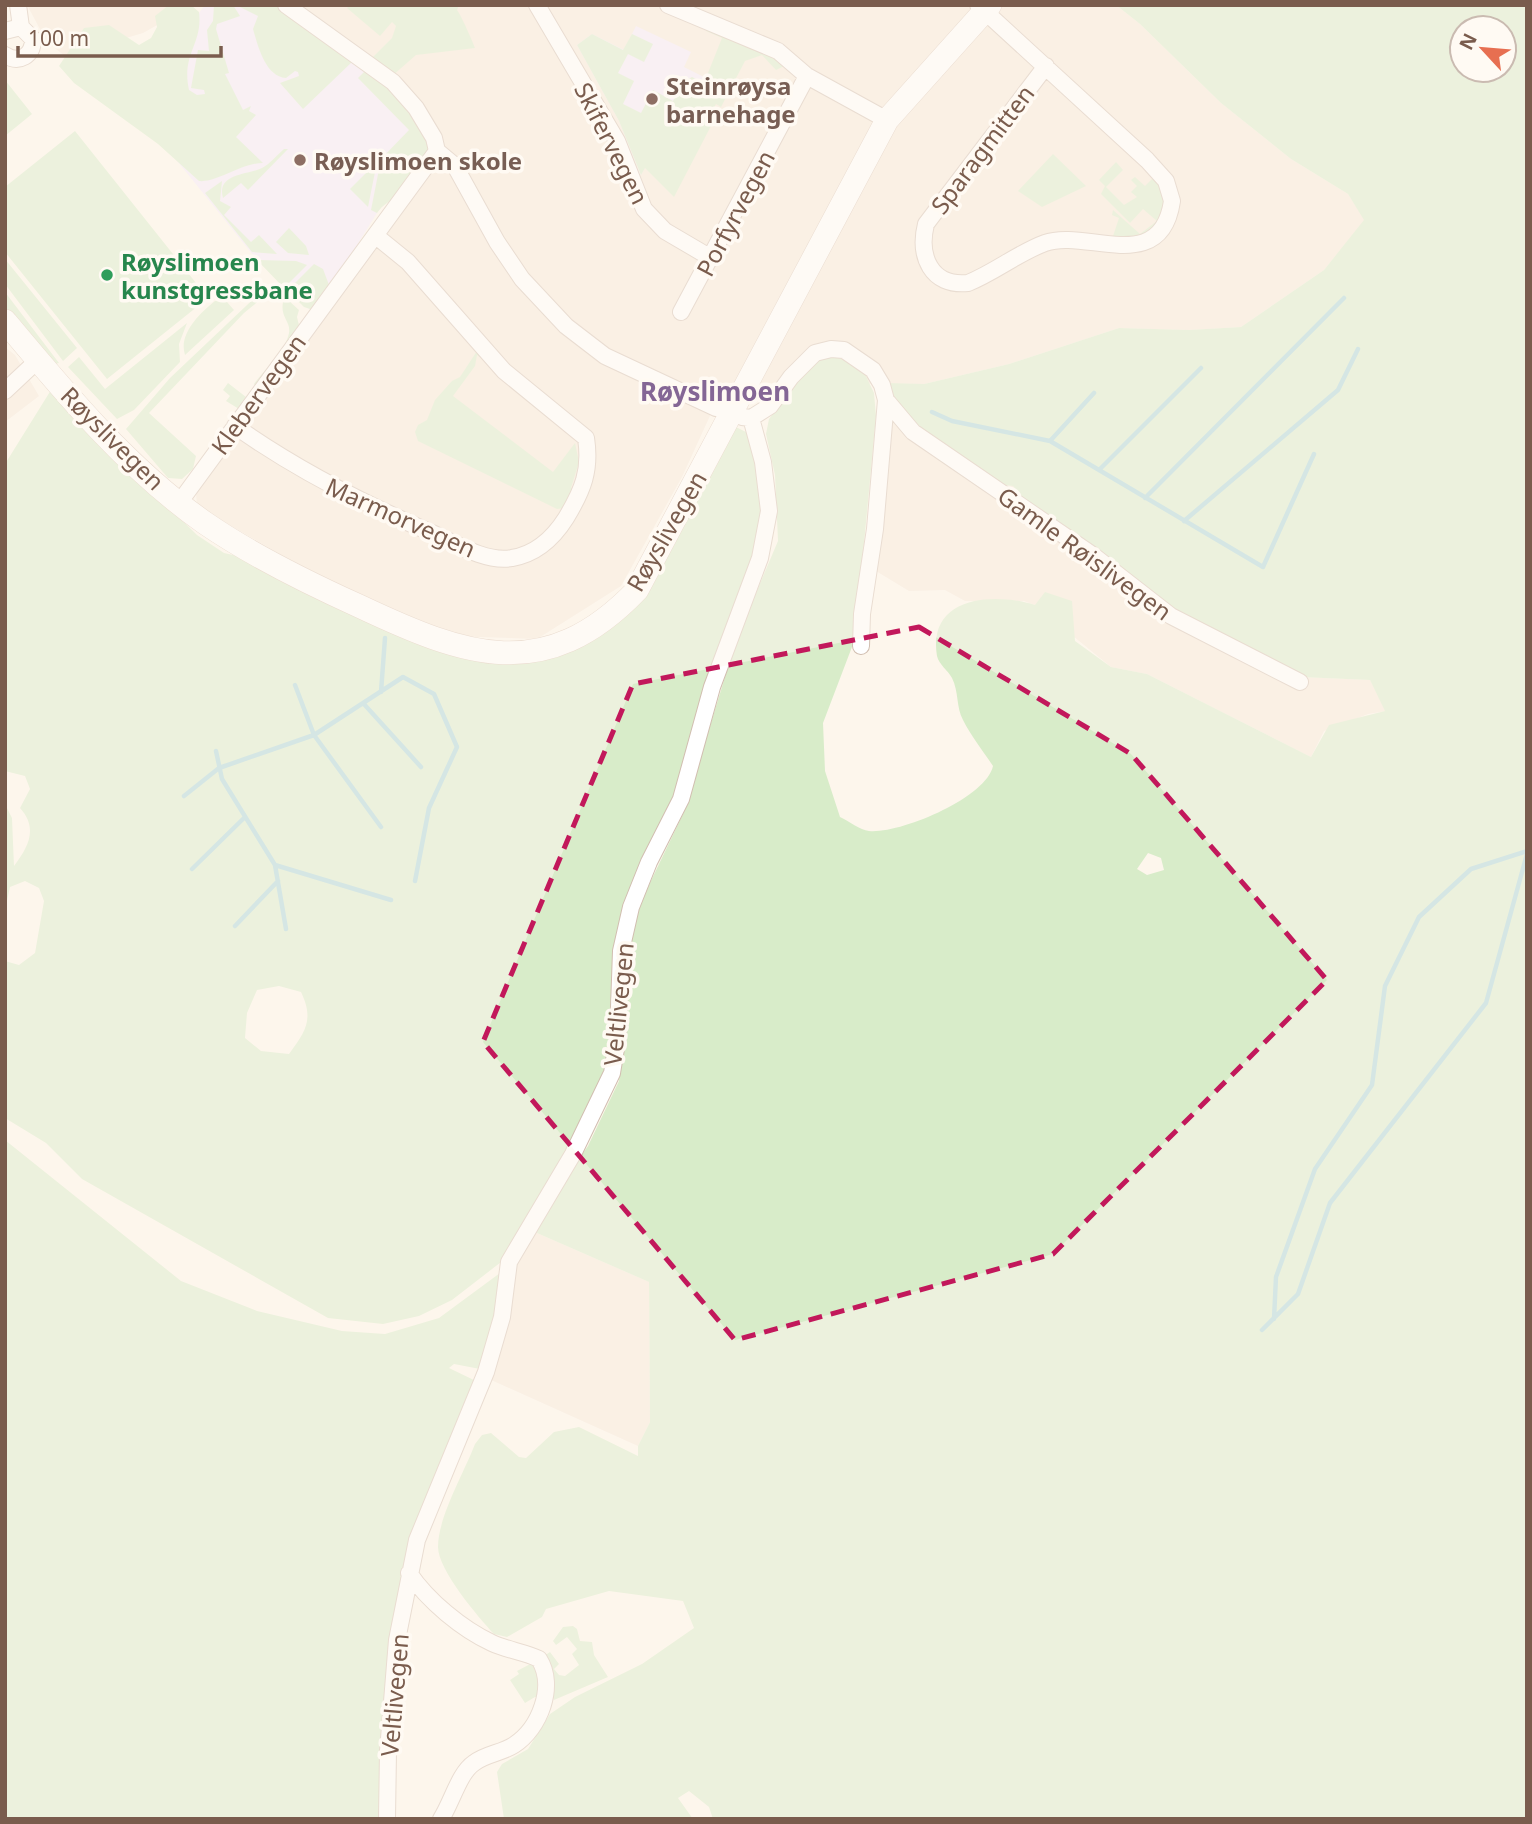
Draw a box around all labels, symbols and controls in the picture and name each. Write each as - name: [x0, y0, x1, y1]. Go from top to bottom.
- scale bar: [18, 14, 220, 58]
- north arrow: [1448, 14, 1518, 84]
- text: 100 m: [28, 24, 89, 52]
- text: N: [1453, 29, 1483, 54]
- place label: Steinrøysa barnehage: [666, 69, 796, 130]
- street label: Skifervegen: [567, 76, 657, 210]
- street label: Sparagmitten: [923, 78, 1041, 220]
- marker: Steinrøysa barnehage: [644, 91, 660, 107]
- place label: Røyslimoen skole: [314, 144, 522, 177]
- street label: Porfyrvegen: [688, 144, 782, 282]
- marker: Røyslimoen skole: [292, 152, 308, 168]
- place label: Røyslimoen kunstgressbane: [121, 245, 313, 306]
- marker: Røyslimoen kunstgressbane: [99, 267, 115, 283]
- street label: Klebervegen: [203, 327, 313, 461]
- district label: Røyslimoen: [640, 373, 790, 409]
- street label: Røyslivegen: [54, 379, 172, 497]
- street label: Røyslivegen: [618, 465, 714, 597]
- street label: Marmorvegen: [321, 469, 481, 565]
- street label: Gamle Røislivegen: [991, 479, 1179, 627]
- street label: Veltlivegen: [595, 941, 641, 1067]
- street label: Veltlivegen: [372, 1632, 416, 1758]

